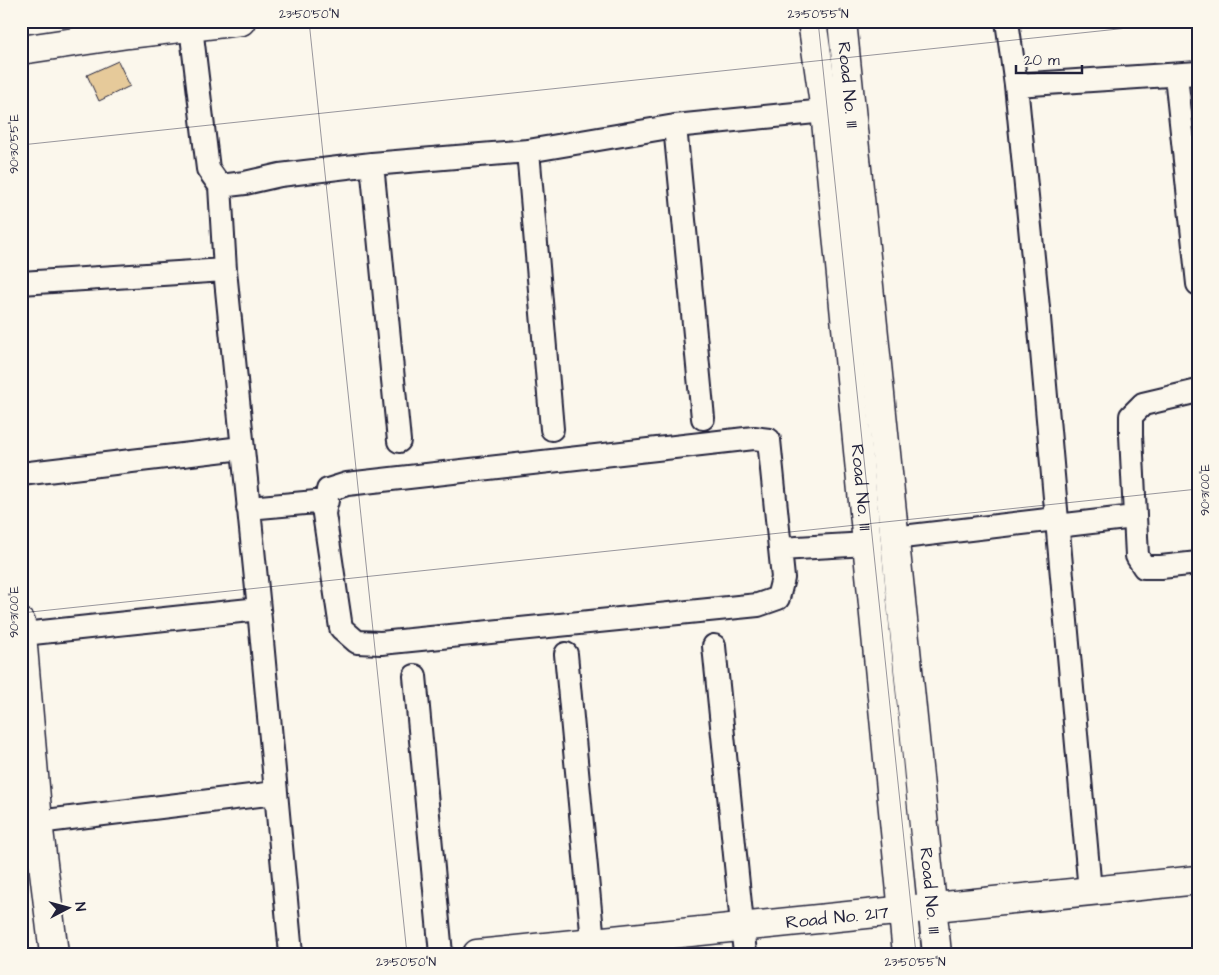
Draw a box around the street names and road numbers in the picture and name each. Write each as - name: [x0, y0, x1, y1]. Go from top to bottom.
- street label: Road No. 111: [831, 40, 865, 129]
- street label: Road No. 111: [844, 443, 878, 532]
- street label: Road No. 111: [913, 846, 947, 935]
- street label: Road No. 217: [784, 900, 890, 935]

